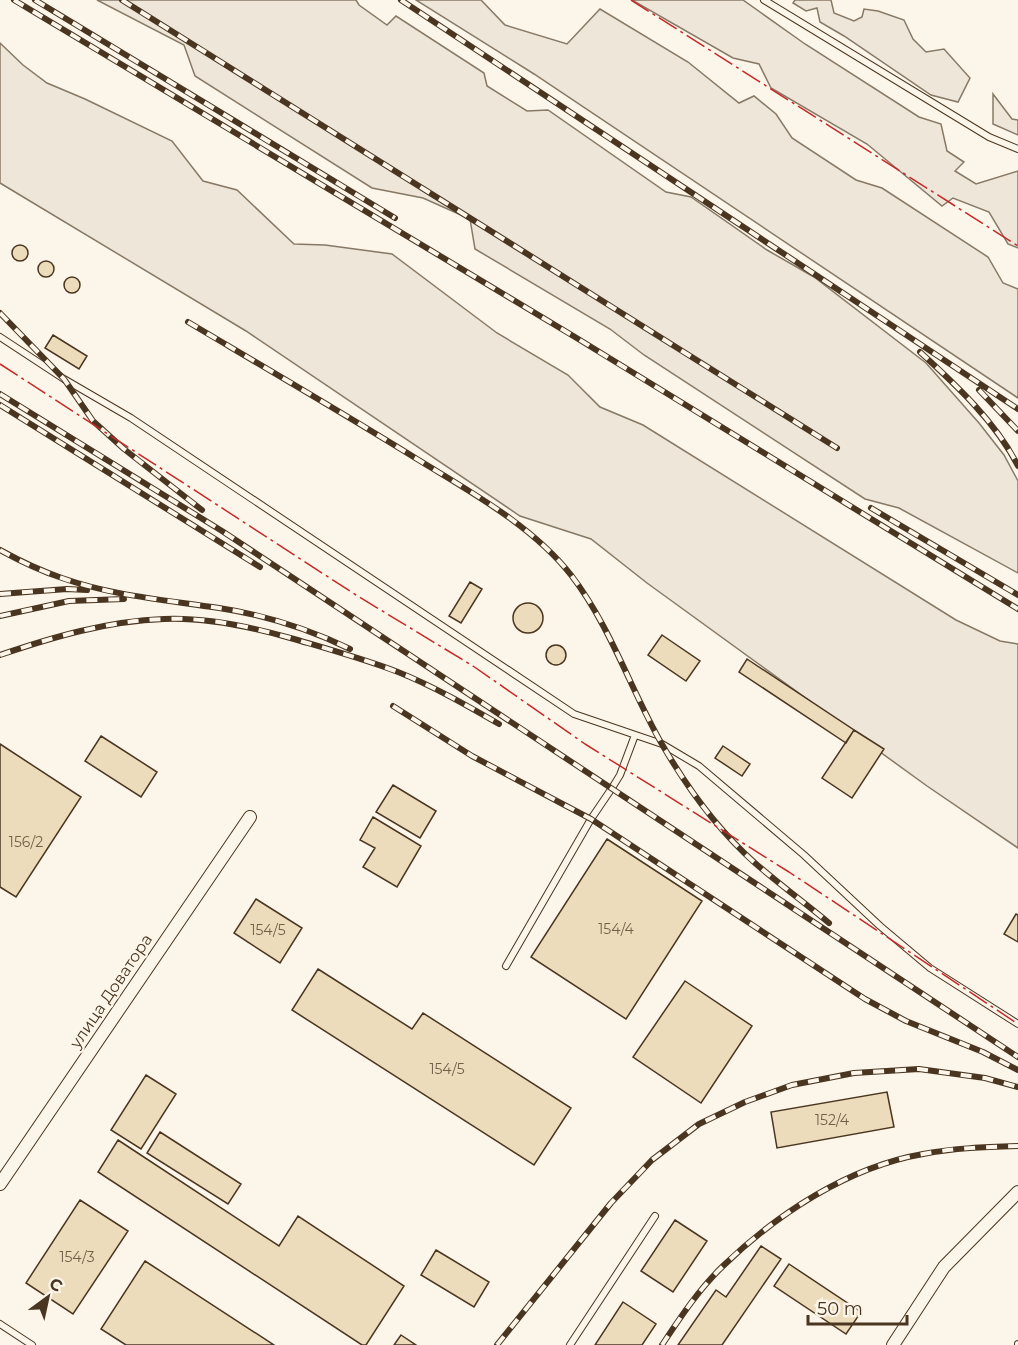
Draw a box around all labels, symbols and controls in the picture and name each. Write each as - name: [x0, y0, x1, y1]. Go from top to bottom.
- house number: 156/2: [9, 833, 43, 851]
- house number: 154/4: [598, 920, 635, 938]
- house number: 154/5: [250, 921, 286, 939]
- street label: улица Доватора: [65, 930, 156, 1052]
- house number: 154/5: [429, 1060, 465, 1078]
- house number: 152/4: [815, 1111, 850, 1129]
- house number: 154/3: [59, 1248, 95, 1266]
- north arrow: [18, 1267, 78, 1327]
- text: С: [46, 1274, 66, 1296]
- scale bar: [808, 1288, 907, 1326]
- text: 50 m: [817, 1298, 863, 1320]

